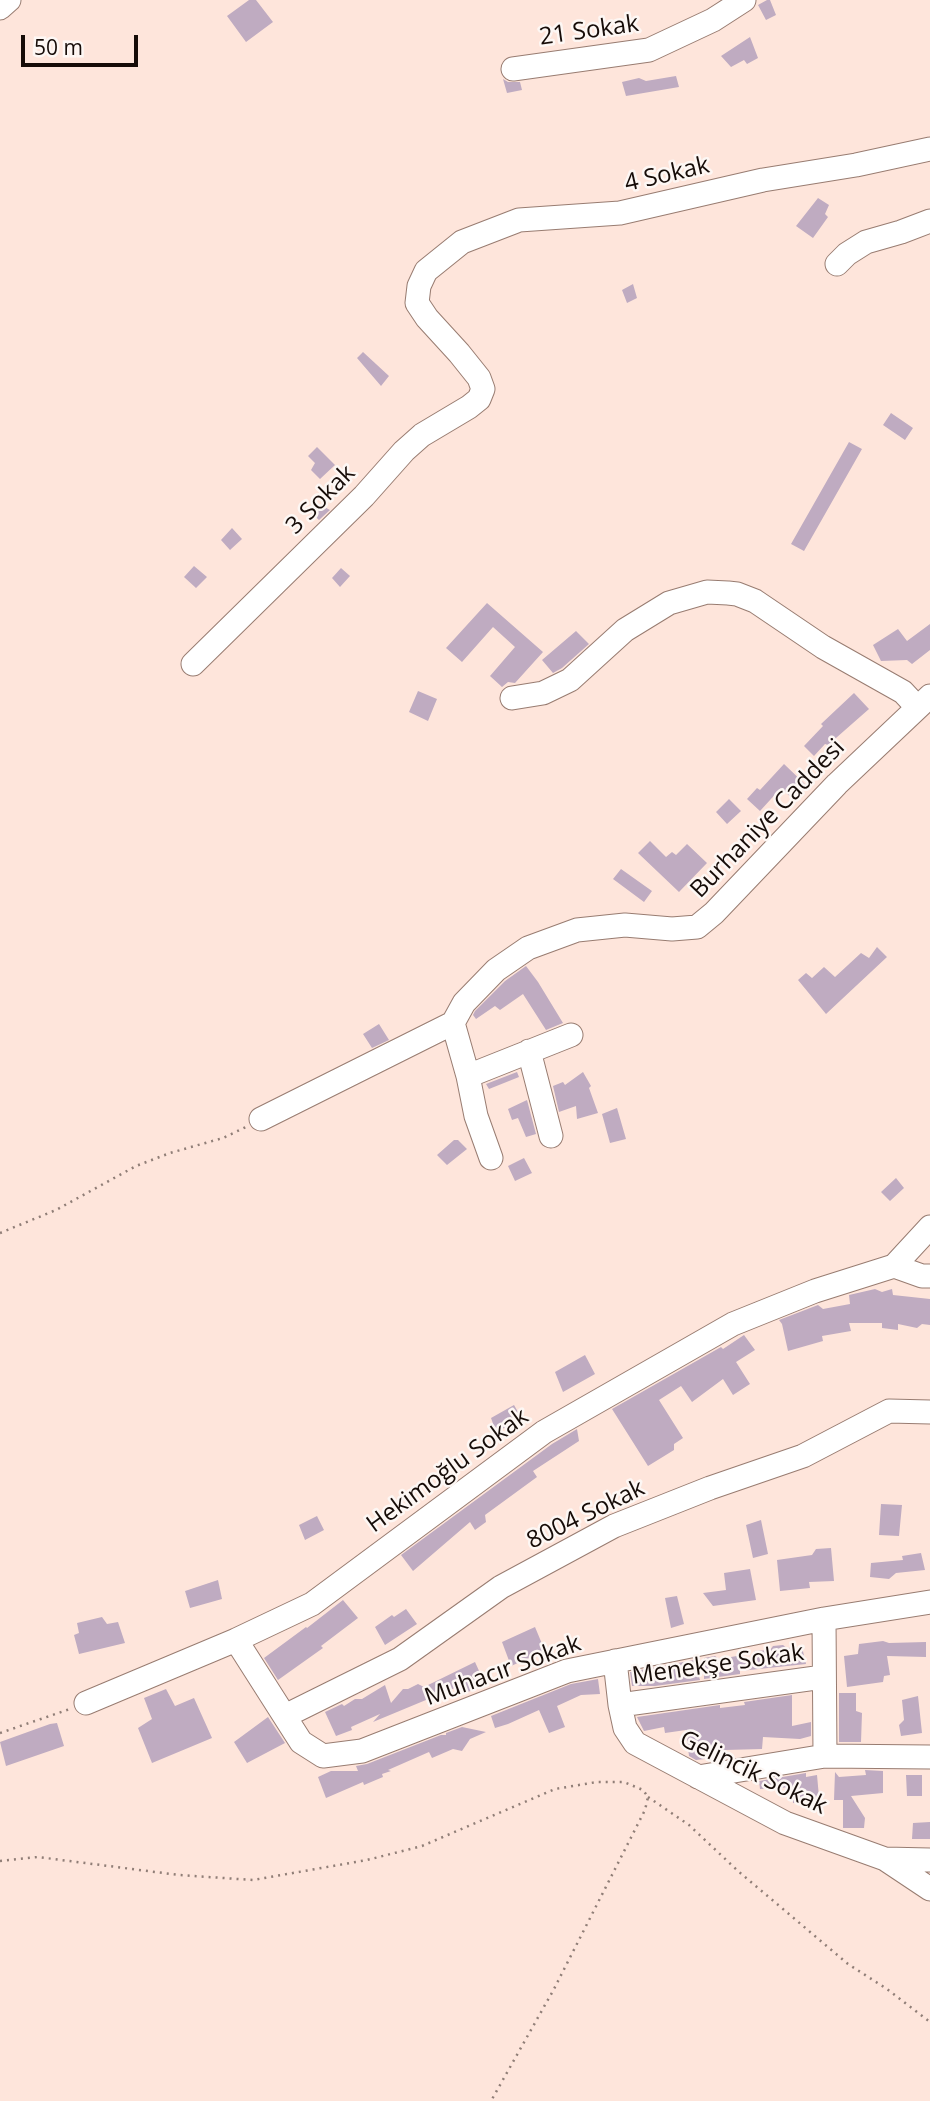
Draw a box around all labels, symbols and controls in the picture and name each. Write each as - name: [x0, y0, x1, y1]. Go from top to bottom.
- street label: 21 Sokak: [538, 10, 640, 52]
- scale bar: [24, 21, 142, 65]
- text: 50 m: [34, 33, 83, 61]
- street label: 4 Sokak: [622, 151, 712, 199]
- street label: 3 Sokak: [280, 459, 362, 541]
- street label: Burhaniye Caddesi: [685, 734, 851, 904]
- street label: Hekimoğlu Sokak: [362, 1403, 534, 1539]
- street label: 8004 Sokak: [522, 1474, 650, 1556]
- street label: Muhacır Sokak: [421, 1629, 585, 1713]
- street label: Menekşe Sokak: [630, 1639, 806, 1691]
- street label: Gelincik Sokak: [675, 1725, 831, 1821]

